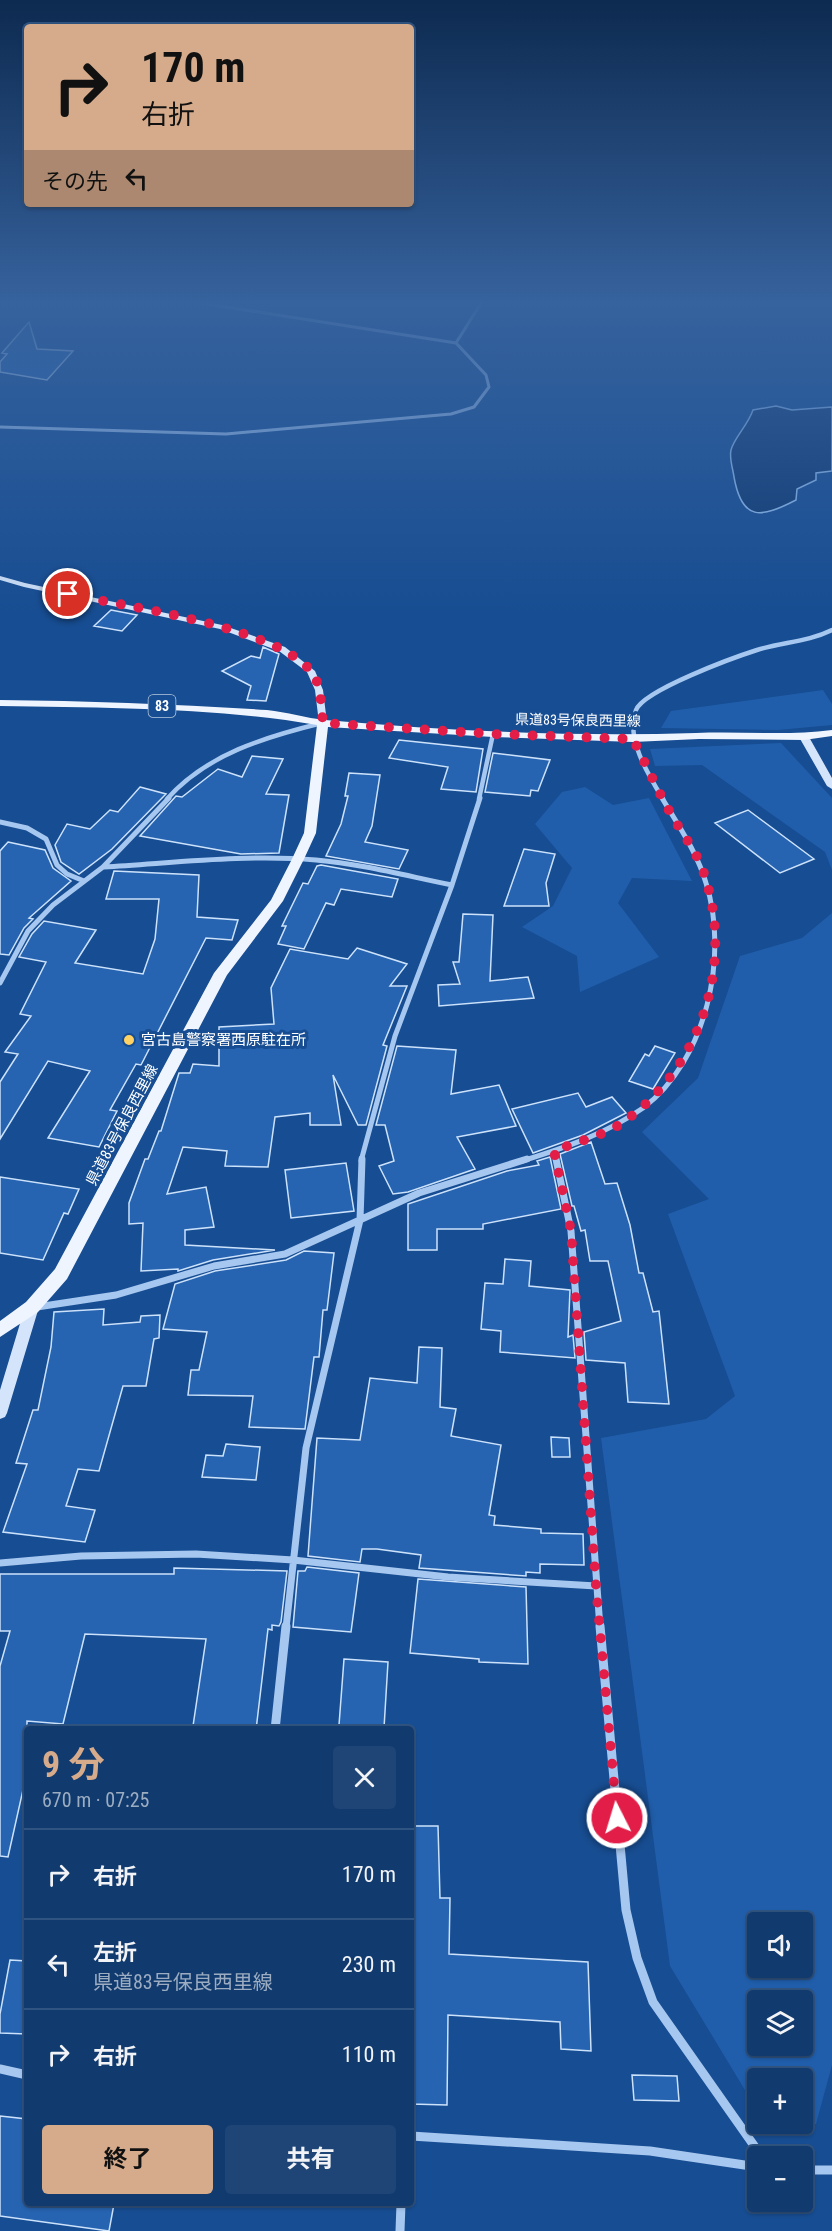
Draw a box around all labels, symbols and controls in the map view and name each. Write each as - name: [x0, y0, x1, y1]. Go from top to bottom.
- text: 170 m: [141, 43, 246, 92]
- icon: right: [42, 48, 120, 126]
- text: 右折: [141, 99, 195, 131]
- icon: left: [120, 162, 153, 195]
- text: その先: [42, 169, 108, 194]
- pin: [42, 568, 93, 619]
- icon: arrive: [51, 577, 84, 610]
- road number: 83: [148, 695, 176, 717]
- street label: 県道83号保良西里線: [515, 711, 641, 729]
- place label: 宮古島警察署西原駐在所: [141, 1031, 306, 1049]
- marker: 宮古島警察署西原駐在所: [122, 1033, 136, 1047]
- street label: 県道83号保良西里線: [82, 1061, 162, 1189]
- text: 9 分: [42, 1744, 105, 1786]
- button: close: [333, 1746, 396, 1809]
- position arrow: [585, 1786, 649, 1850]
- text: 670 m · 07:25: [42, 1788, 149, 1812]
- icon: right: [42, 1858, 75, 1891]
- text: 170 m: [342, 1862, 396, 1887]
- text: 右折: [93, 1864, 137, 1889]
- map controls: [747, 1912, 813, 2212]
- button: sound: [747, 1912, 813, 1978]
- text: 左折: [93, 1940, 137, 1965]
- icon: left: [42, 1948, 75, 1981]
- text: 230 m: [342, 1952, 396, 1977]
- text: 県道83号保良西里線: [93, 1970, 273, 1994]
- button: layers: [747, 1990, 813, 2056]
- icon: right: [42, 2038, 75, 2071]
- text: 110 m: [342, 2042, 396, 2067]
- text: 右折: [93, 2044, 137, 2069]
- button: +: [747, 2068, 813, 2134]
- button: 終了: [42, 2125, 213, 2194]
- button: 共有: [225, 2125, 396, 2194]
- button: −: [747, 2146, 813, 2212]

